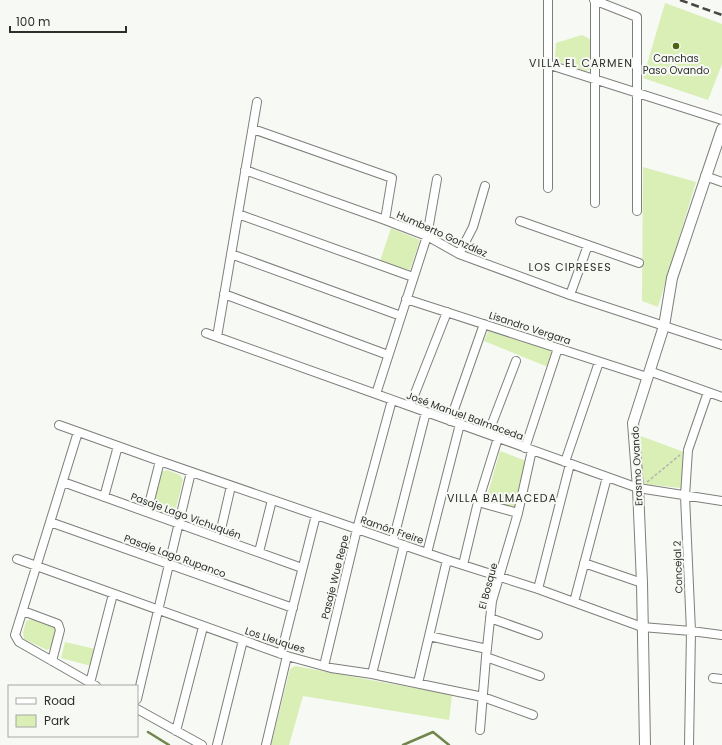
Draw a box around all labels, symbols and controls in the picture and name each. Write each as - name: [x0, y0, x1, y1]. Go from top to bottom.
- scale bar: [10, 8, 126, 34]
- text: 100 m: [16, 13, 50, 30]
- marker: Canchas Paso Ovando: [671, 41, 681, 51]
- place label: Canchas Paso Ovando: [643, 51, 709, 78]
- district label: VILLA EL CARMEN: [529, 55, 633, 71]
- street label: Humberto González: [394, 207, 490, 261]
- district label: LOS CIPRESES: [528, 259, 612, 275]
- street label: Lisandro Vergara: [487, 308, 573, 348]
- street label: José Manuel Balmaceda: [404, 388, 526, 444]
- street label: Erasmo Ovando: [627, 426, 647, 506]
- street label: Pasaje Lago Vichuquén: [129, 489, 243, 543]
- district label: VILLA BALMACEDA: [447, 490, 557, 506]
- street label: Ramón Freire: [358, 512, 426, 548]
- street label: Pasaje Lago Rupanco: [122, 531, 228, 581]
- street label: Pasaje Wue Repe: [317, 533, 353, 621]
- street label: Concejal 2: [670, 540, 686, 594]
- street label: El Bosque: [475, 561, 501, 611]
- street label: Los Lleuques: [243, 623, 307, 657]
- legend: [8, 685, 138, 737]
- text: Road: [44, 692, 75, 709]
- text: Park: [44, 712, 71, 729]

